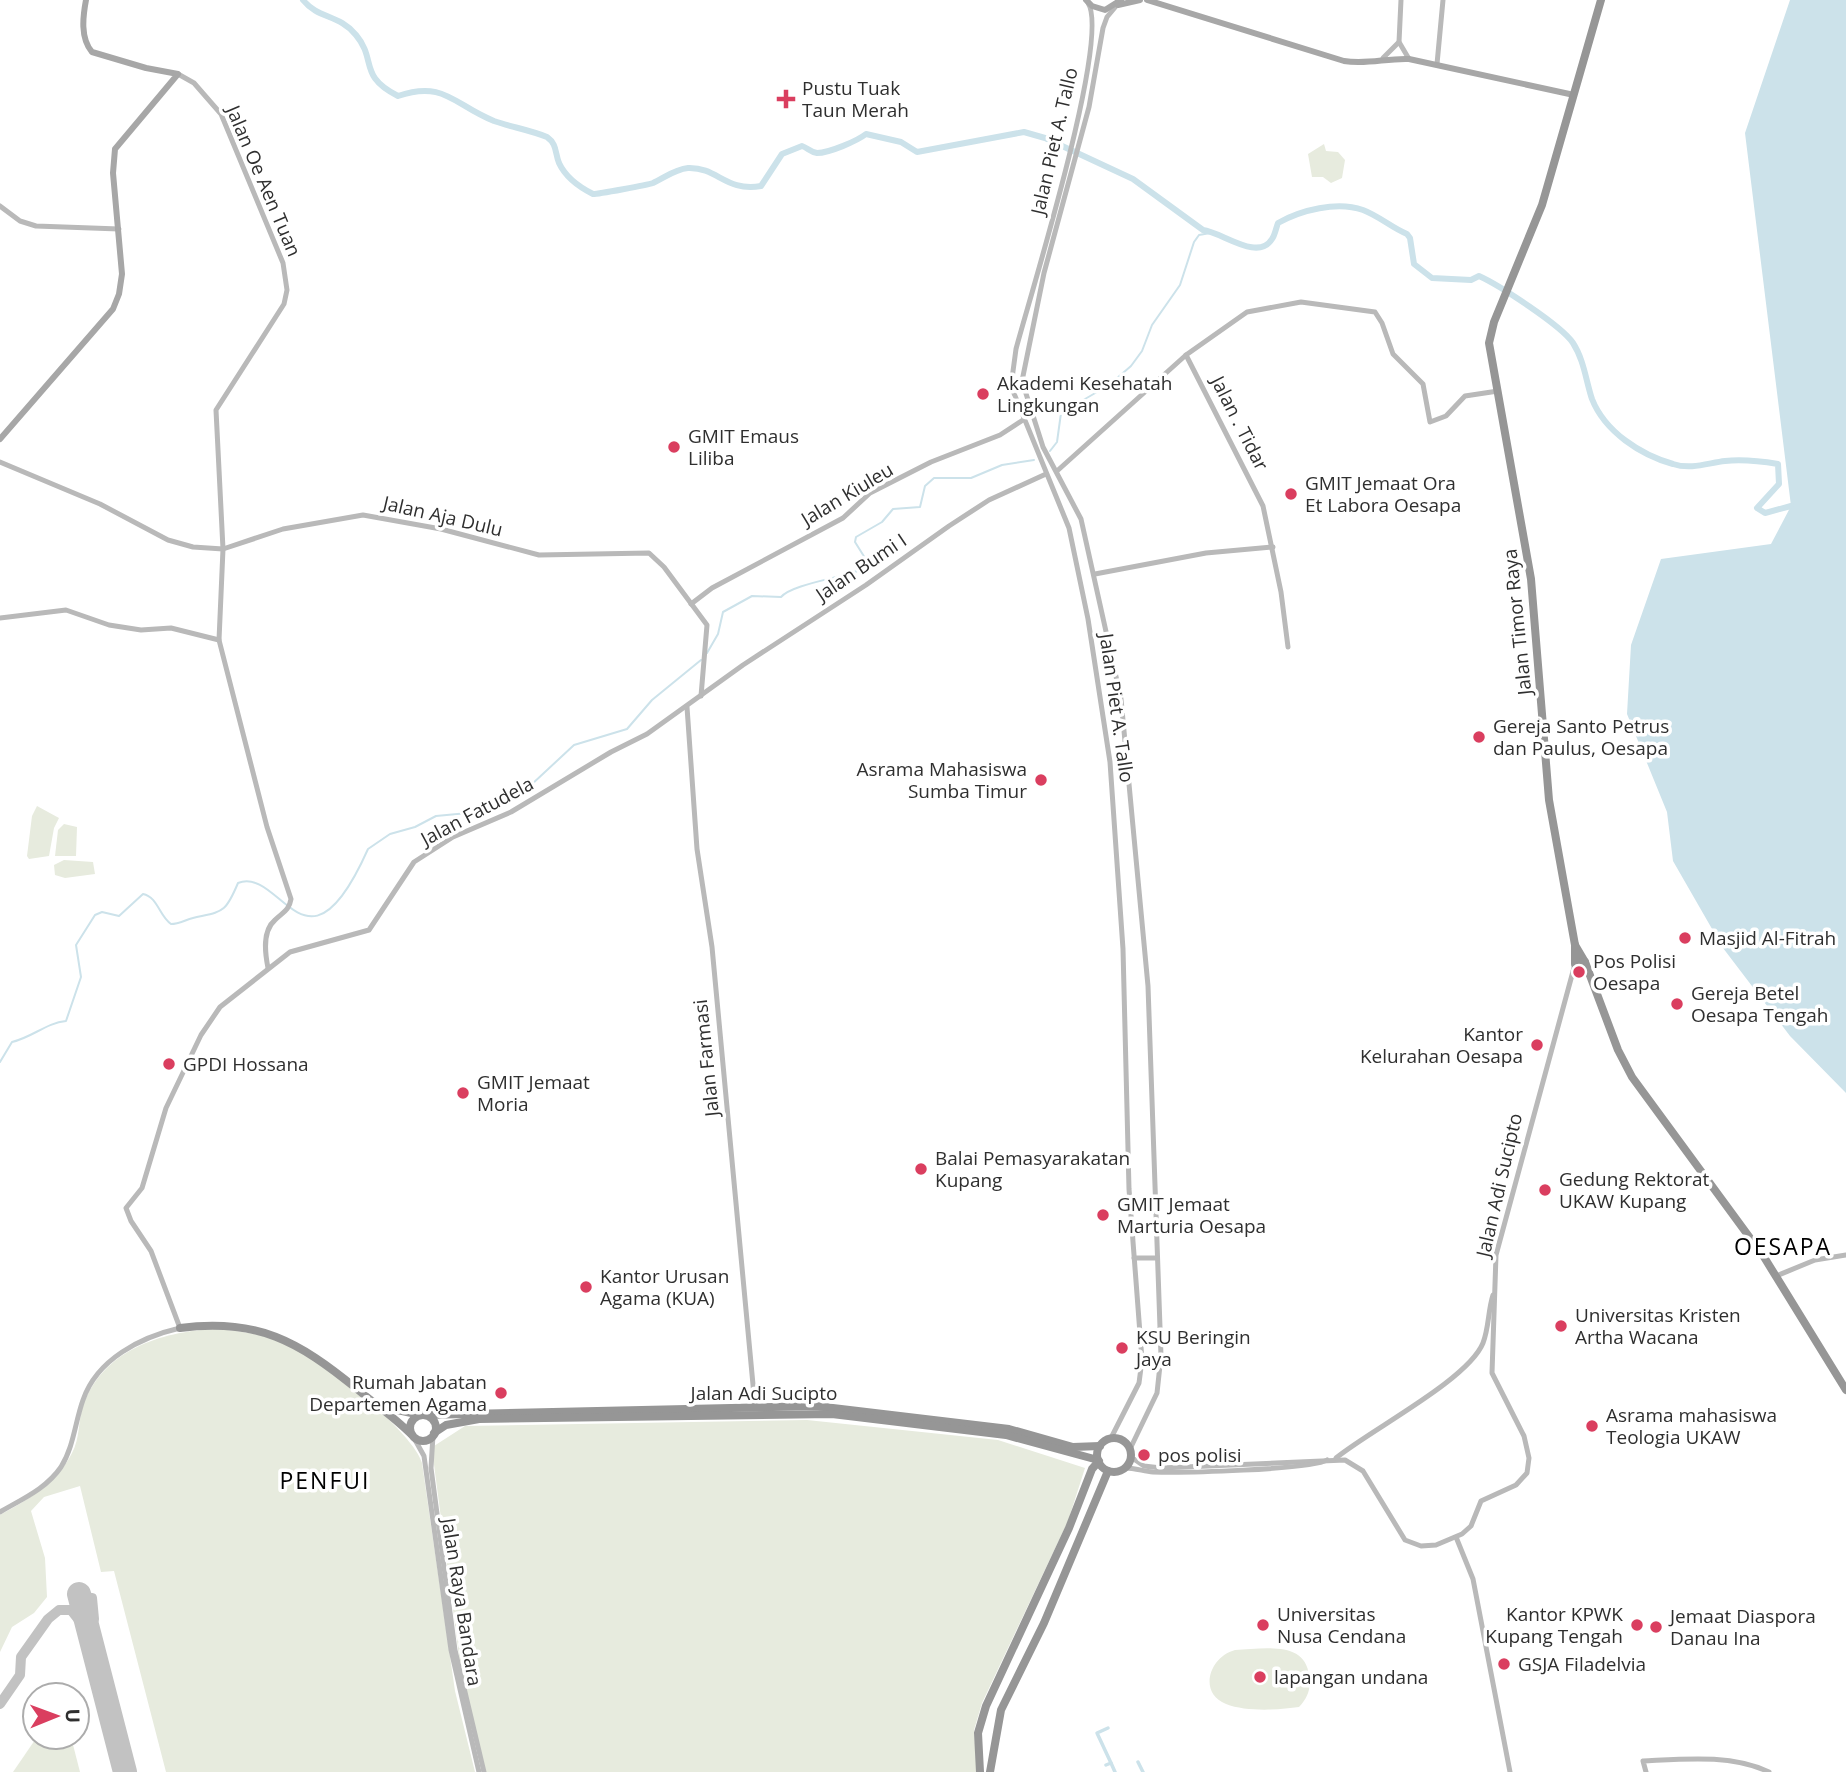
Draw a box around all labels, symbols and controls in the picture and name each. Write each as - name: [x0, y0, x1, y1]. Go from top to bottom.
- street label: Jalan Piet A. Tallo: [1024, 65, 1084, 219]
- place label: Pustu Tuak Taun Merah: [802, 75, 909, 123]
- marker: Pustu Tuak Taun Merah: [776, 89, 796, 109]
- street label: Jalan Oe Aen Tuan: [220, 100, 308, 260]
- place label: Akademi Kesehatah Lingkungan: [997, 370, 1172, 418]
- street label: Jalan . Tidar: [1204, 370, 1275, 475]
- marker: Akademi Kesehatah Lingkungan: [975, 386, 991, 402]
- place label: GMIT Emaus Liliba: [688, 423, 799, 471]
- marker: GMIT Emaus Liliba: [666, 439, 682, 455]
- street label: Jalan Kiuleu: [795, 456, 898, 533]
- place label: GMIT Jemaat Ora Et Labora Oesapa: [1305, 470, 1461, 518]
- marker: GMIT Jemaat Ora Et Labora Oesapa: [1283, 486, 1299, 502]
- street label: Jalan Aja Dulu: [379, 489, 505, 542]
- street label: Jalan Bumi I: [809, 527, 911, 608]
- street label: Jalan Timor Raya: [1496, 548, 1538, 698]
- street label: Jalan Piet A. Tallo: [1093, 630, 1140, 784]
- place label: Gereja Santo Petrus dan Paulus, Oesapa: [1493, 713, 1669, 761]
- marker: Gereja Santo Petrus dan Paulus, Oesapa: [1471, 729, 1487, 745]
- place label: Asrama Mahasiswa Sumba Timur: [856, 756, 1027, 804]
- street label: Jalan Fatudela: [414, 770, 538, 853]
- marker: Asrama Mahasiswa Sumba Timur: [1033, 772, 1049, 788]
- place label: Masjid Al-Fitrah: [1699, 925, 1836, 951]
- marker: Masjid Al-Fitrah: [1677, 930, 1693, 946]
- place label: Pos Polisi Oesapa: [1593, 948, 1676, 996]
- marker: Pos Polisi Oesapa: [1571, 964, 1587, 980]
- place label: Gereja Betel Oesapa Tengah: [1691, 980, 1829, 1028]
- marker: Gereja Betel Oesapa Tengah: [1669, 996, 1685, 1012]
- street label: Jalan Farmasi: [687, 998, 725, 1120]
- place label: Kantor Kelurahan Oesapa: [1360, 1021, 1523, 1069]
- marker: Kantor Kelurahan Oesapa: [1529, 1037, 1545, 1053]
- place label: GPDI Hossana: [183, 1051, 309, 1077]
- marker: GPDI Hossana: [161, 1056, 177, 1072]
- place label: GMIT Jemaat Moria: [477, 1069, 590, 1117]
- marker: GMIT Jemaat Moria: [455, 1085, 471, 1101]
- street label: Jalan Adi Sucipto: [1469, 1111, 1528, 1261]
- place label: Balai Pemasyarakatan Kupang: [935, 1145, 1130, 1193]
- marker: Balai Pemasyarakatan Kupang: [913, 1161, 929, 1177]
- place label: Gedung Rektorat UKAW Kupang: [1559, 1166, 1710, 1214]
- marker: Gedung Rektorat UKAW Kupang: [1537, 1182, 1553, 1198]
- place label: GMIT Jemaat Marturia Oesapa: [1117, 1191, 1266, 1239]
- marker: GMIT Jemaat Marturia Oesapa: [1095, 1207, 1111, 1223]
- district label: OESAPA: [1734, 1230, 1832, 1262]
- place label: Kantor Urusan Agama (KUA): [600, 1263, 729, 1311]
- marker: Kantor Urusan Agama (KUA): [578, 1279, 594, 1295]
- place label: Universitas Kristen Artha Wacana: [1575, 1302, 1741, 1350]
- marker: Universitas Kristen Artha Wacana: [1553, 1318, 1569, 1334]
- place label: KSU Beringin Jaya: [1134, 1324, 1251, 1372]
- marker: KSU Beringin Jaya: [1114, 1340, 1130, 1356]
- place label: Rumah Jabatan Departemen Agama: [309, 1369, 487, 1417]
- street label: Jalan Adi Sucipto: [689, 1380, 837, 1406]
- marker: Rumah Jabatan Departemen Agama: [493, 1385, 509, 1401]
- place label: Asrama mahasiswa Teologia UKAW: [1606, 1402, 1777, 1450]
- marker: Asrama mahasiswa Teologia UKAW: [1584, 1418, 1600, 1434]
- place label: pos polisi: [1158, 1442, 1242, 1468]
- marker: pos polisi: [1136, 1447, 1152, 1463]
- district label: PENFUI: [280, 1464, 371, 1496]
- street label: Jalan Raya Bandara: [436, 1514, 488, 1688]
- place label: Universitas Nusa Cendana: [1277, 1601, 1406, 1649]
- place label: Kantor KPWK Kupang Tengah: [1485, 1601, 1623, 1649]
- place label: Jemaat Diaspora Danau Ina: [1668, 1603, 1816, 1651]
- marker: Universitas Nusa Cendana: [1255, 1617, 1271, 1633]
- marker: Kantor KPWK Kupang Tengah: [1629, 1617, 1645, 1633]
- marker: Jemaat Diaspora Danau Ina: [1648, 1619, 1664, 1635]
- place label: GSJA Filadelvia: [1518, 1651, 1646, 1677]
- marker: GSJA Filadelvia: [1496, 1656, 1512, 1672]
- place label: lapangan undana: [1274, 1664, 1428, 1690]
- marker: lapangan undana: [1252, 1669, 1268, 1685]
- north arrow: [21, 1681, 91, 1751]
- text: U: [60, 1708, 86, 1723]

